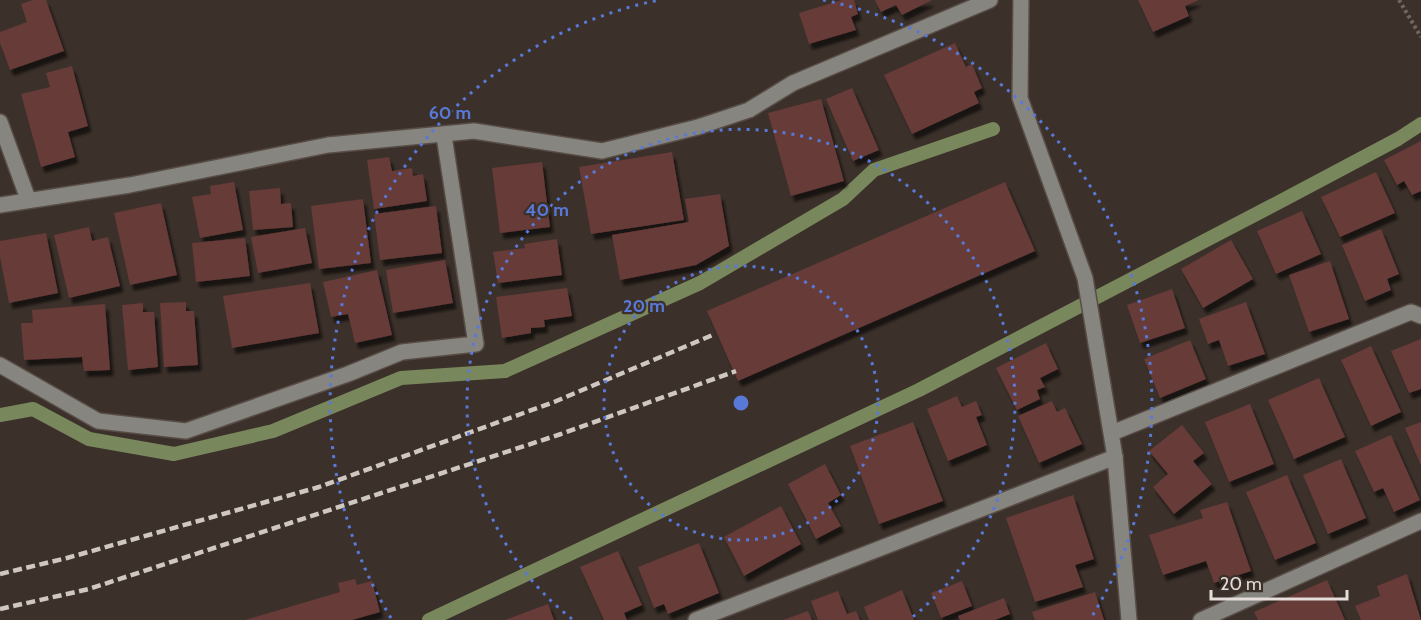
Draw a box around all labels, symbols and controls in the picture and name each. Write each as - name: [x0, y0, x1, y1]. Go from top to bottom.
- text: 60 m: [429, 102, 471, 124]
- text: 40 m: [525, 199, 569, 221]
- text: 20 m: [623, 295, 665, 317]
- centre of rings: [731, 393, 751, 413]
- scale bar: [1211, 563, 1348, 601]
- text: 20 m: [1220, 573, 1262, 595]

